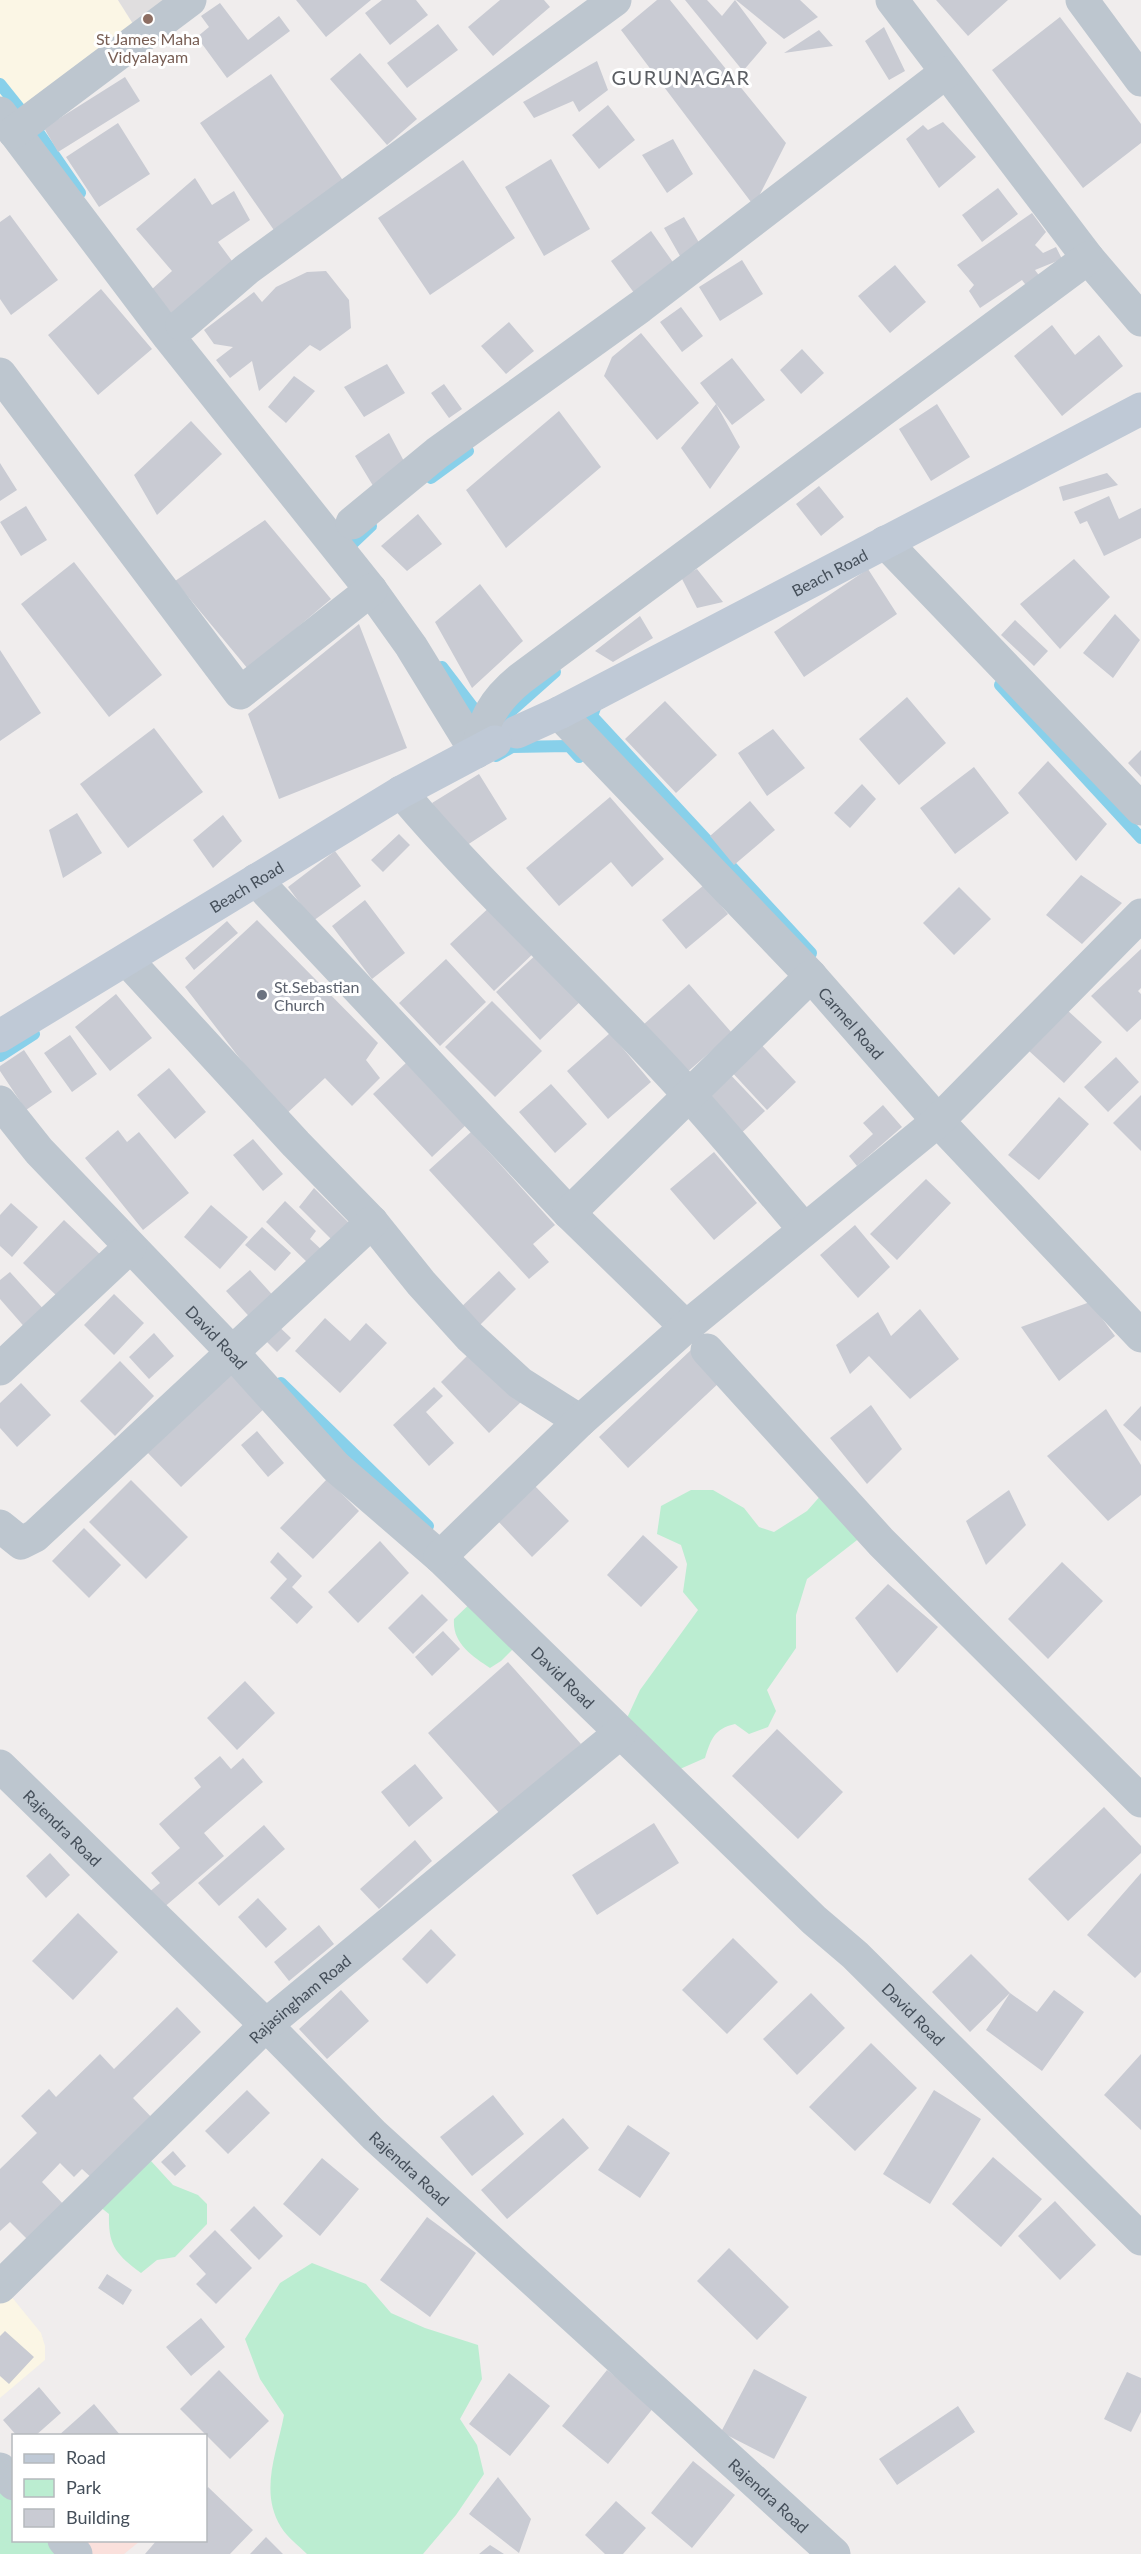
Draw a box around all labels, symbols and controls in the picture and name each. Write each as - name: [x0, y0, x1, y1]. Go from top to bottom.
- marker: St James Maha Vidyalayam: [141, 12, 155, 26]
- place label: St James Maha Vidyalayam: [96, 29, 200, 66]
- district label: GURUNAGAR: [612, 65, 750, 89]
- street label: Beach Road: [788, 544, 870, 599]
- street label: Beach Road: [206, 857, 286, 916]
- place label: St.Sebastian Church: [274, 977, 360, 1014]
- street label: Carmel Road: [815, 983, 888, 1062]
- marker: St.Sebastian Church: [255, 988, 269, 1002]
- street label: David Road: [183, 1301, 252, 1372]
- street label: David Road: [528, 1642, 599, 1712]
- street label: Rajendra Road: [20, 1785, 106, 1870]
- street label: Rajasingham Road: [244, 1950, 354, 2047]
- street label: David Road: [879, 1978, 949, 2049]
- street label: Rajendra Road: [366, 2127, 454, 2209]
- legend: [12, 2434, 207, 2542]
- text: Road: [66, 2446, 106, 2468]
- street label: Rajendra Road: [725, 2454, 813, 2536]
- text: Park: [66, 2476, 102, 2498]
- text: Building: [66, 2506, 130, 2528]

